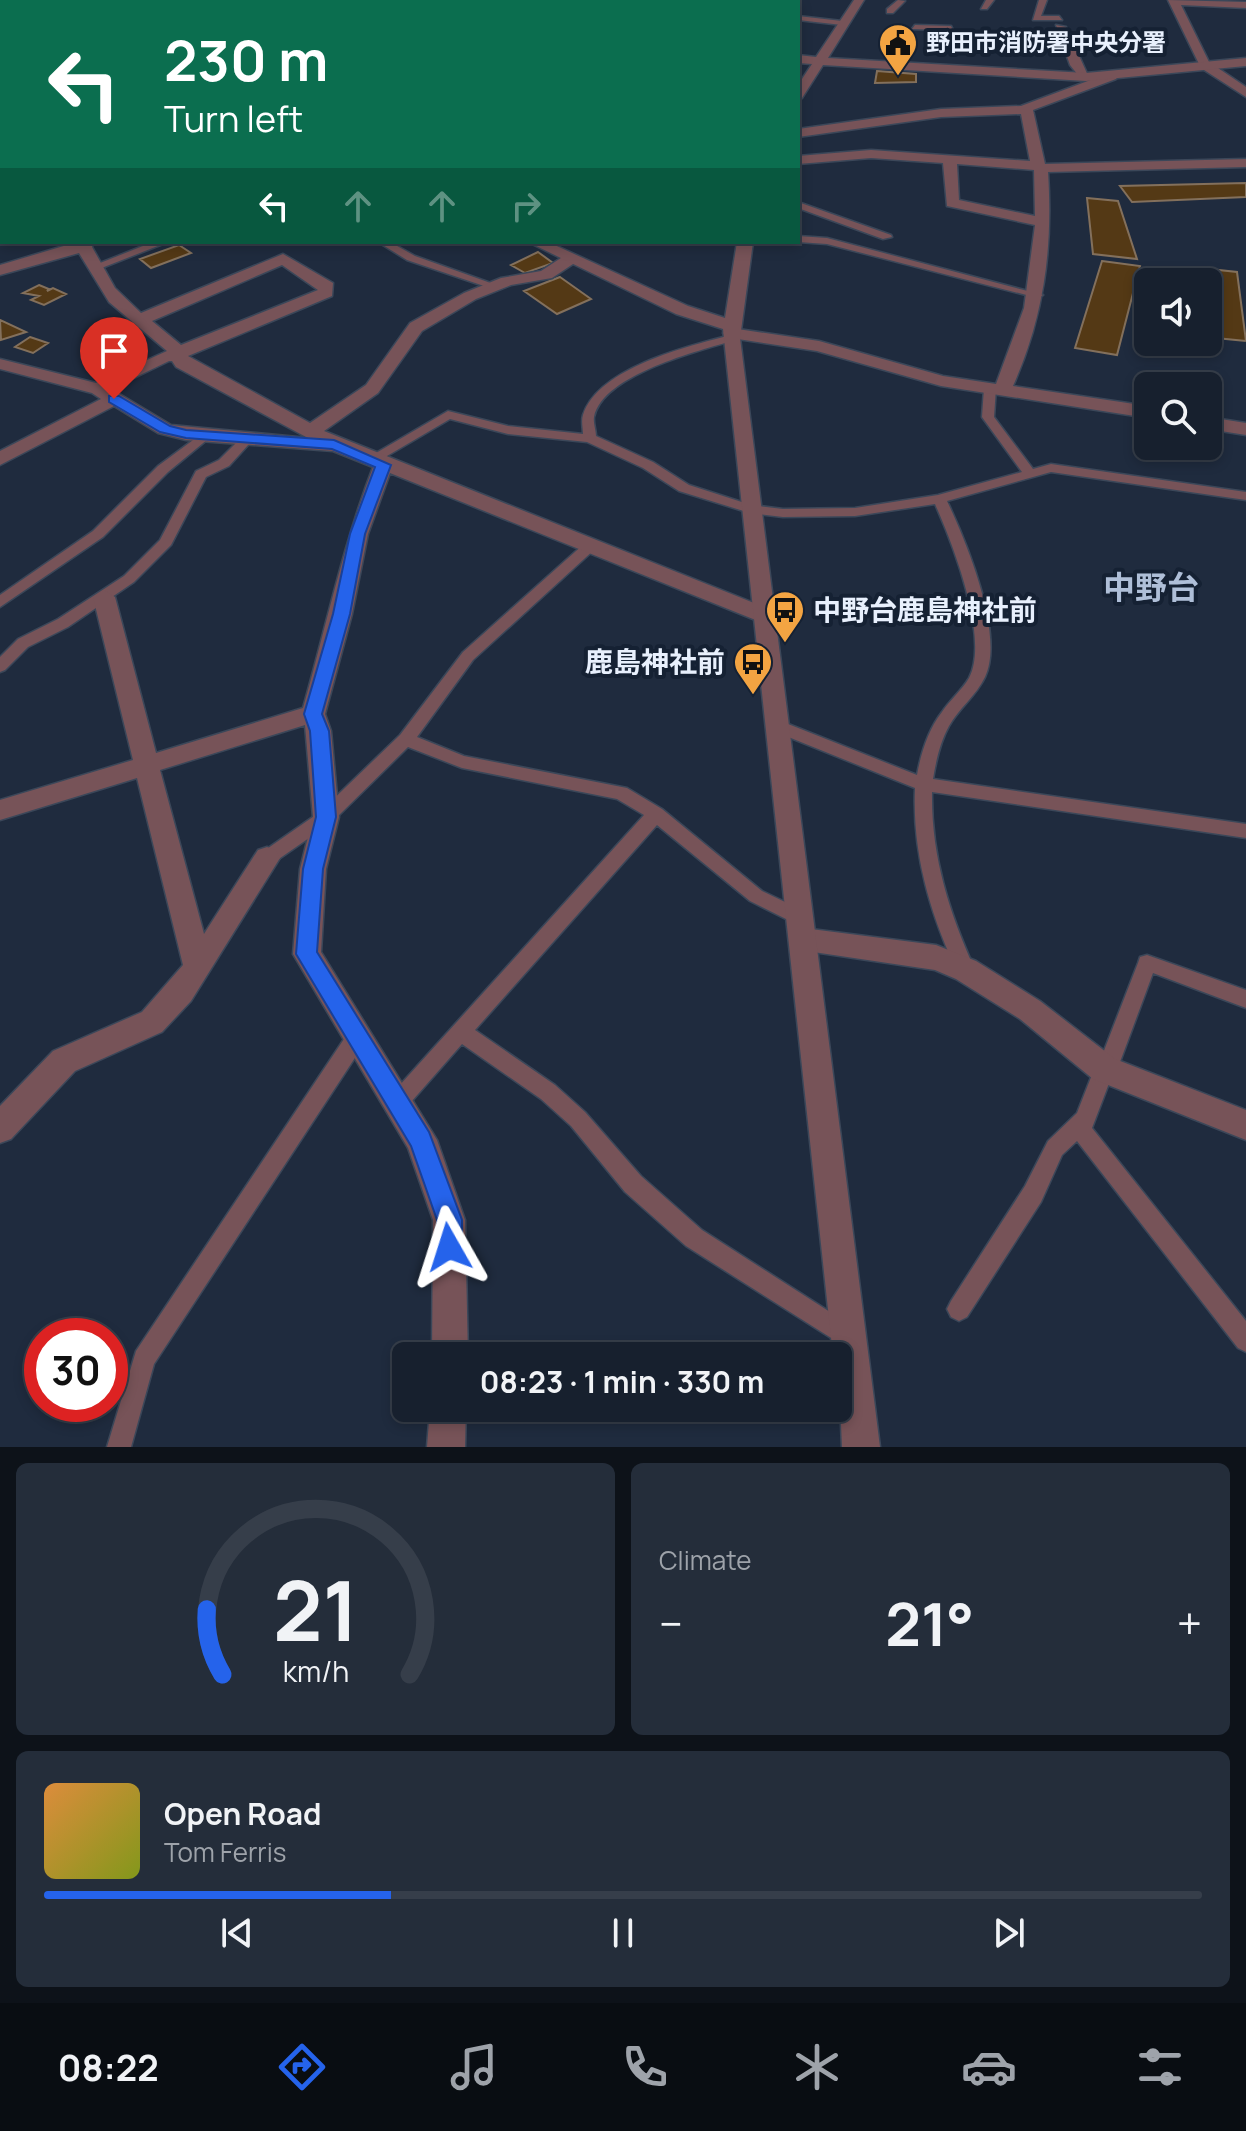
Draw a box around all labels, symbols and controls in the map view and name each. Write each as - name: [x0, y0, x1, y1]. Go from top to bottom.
- text: 230 m: [164, 21, 328, 98]
- public building icon: 野田市消防署中央分署: [877, 22, 919, 77]
- place label: 野田市消防署中央分署: [926, 25, 1166, 58]
- icon: left: [32, 32, 136, 136]
- text: Turn left: [164, 94, 303, 143]
- icon: left: [252, 184, 296, 228]
- icon: ahead: [336, 184, 380, 228]
- icon: ahead: [420, 184, 464, 228]
- icon: right: [504, 184, 548, 228]
- map controls: [1134, 268, 1222, 460]
- button: sound: [1134, 268, 1222, 356]
- pin: [80, 317, 148, 399]
- icon: arrive: [92, 329, 136, 373]
- button: search: [1134, 372, 1222, 460]
- district label: 中野台: [1103, 565, 1199, 609]
- bus stop icon: 中野台鹿島神社前: [764, 589, 806, 644]
- place label: 中野台鹿島神社前: [813, 590, 1037, 628]
- bus stop icon: 鹿島神社前: [732, 641, 774, 696]
- place label: 鹿島神社前: [585, 642, 725, 680]
- position arrow: [407, 1205, 491, 1289]
- speed limit sign: 30: [24, 1318, 128, 1422]
- text: 08:23 · 1 min · 330 m: [480, 1361, 764, 1402]
- text: Climate: [659, 1542, 751, 1578]
- text: 21: [273, 1552, 358, 1666]
- text: 21°: [885, 1582, 974, 1664]
- text: −: [659, 1593, 683, 1653]
- text: +: [1177, 1593, 1202, 1653]
- text: km/h: [282, 1652, 349, 1691]
- text: Open Road: [164, 1793, 321, 1834]
- text: Tom Ferris: [164, 1834, 286, 1870]
- icon: previous: [215, 1911, 259, 1955]
- icon: pause: [601, 1911, 645, 1955]
- icon: next: [987, 1911, 1031, 1955]
- icon: directions: [274, 2039, 330, 2095]
- icon: music: [446, 2039, 502, 2095]
- icon: phone: [617, 2039, 673, 2095]
- icon: climate: [789, 2039, 845, 2095]
- icon: car: [961, 2039, 1017, 2095]
- icon: filters: [1132, 2039, 1188, 2095]
- text: 08:22: [58, 2043, 159, 2092]

